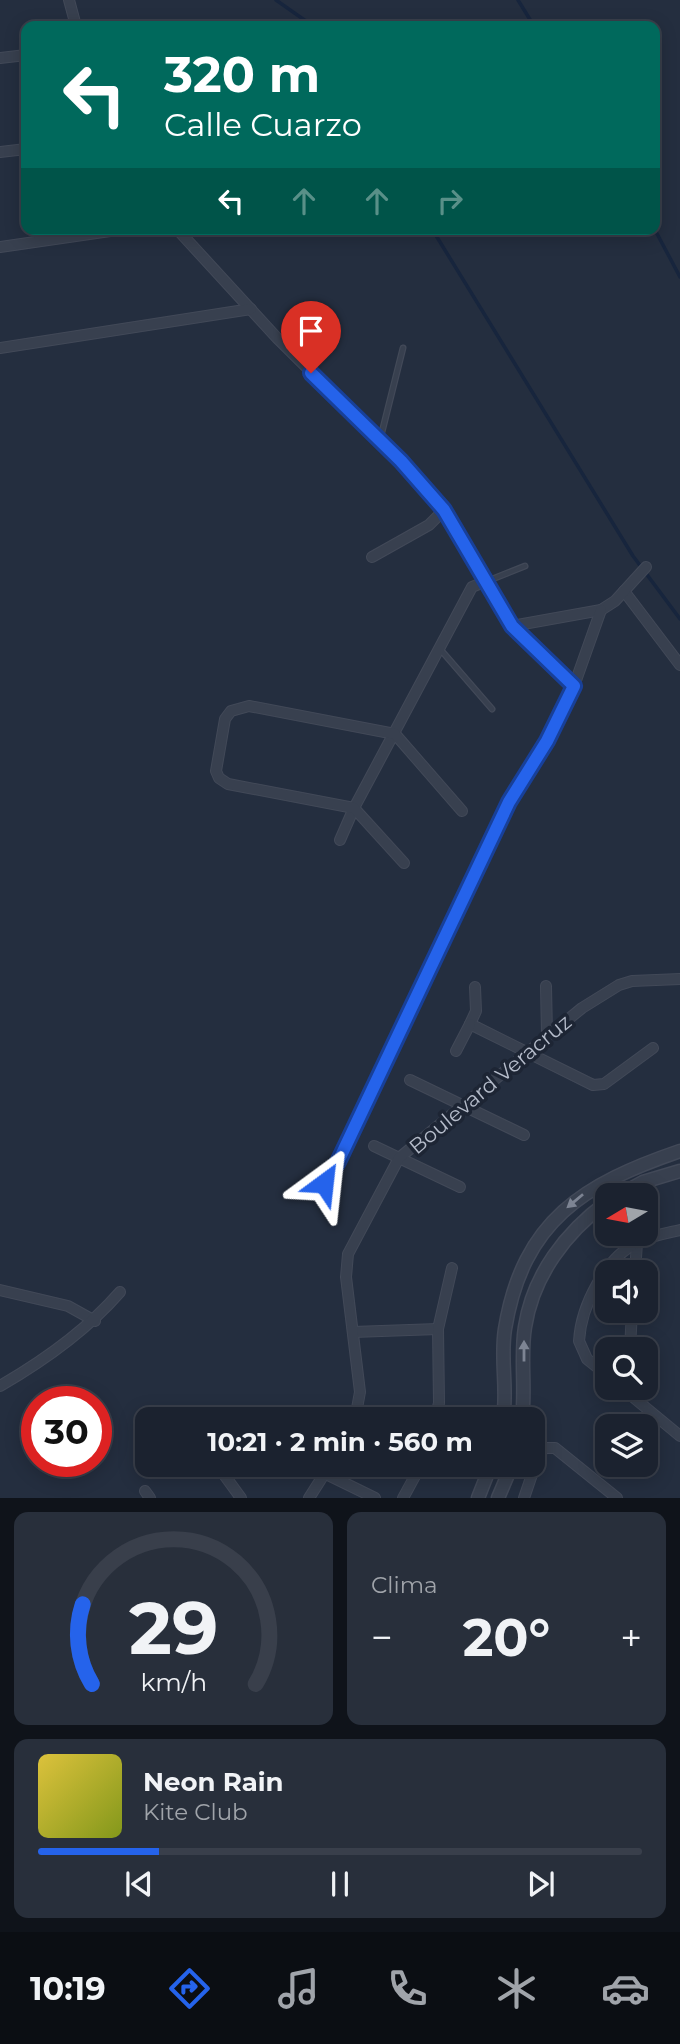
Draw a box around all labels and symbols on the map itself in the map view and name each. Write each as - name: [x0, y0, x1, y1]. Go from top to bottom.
- pin: [281, 301, 341, 373]
- street label: Boulevard Veracruz: [404, 1009, 576, 1159]
- position arrow: [287, 1146, 361, 1220]
- north arrow: [595, 1183, 658, 1246]
- one-way arrow: [566, 1193, 583, 1208]
- one-way arrow: [518, 1340, 530, 1362]
- speed limit sign: 30: [21, 1386, 112, 1477]

